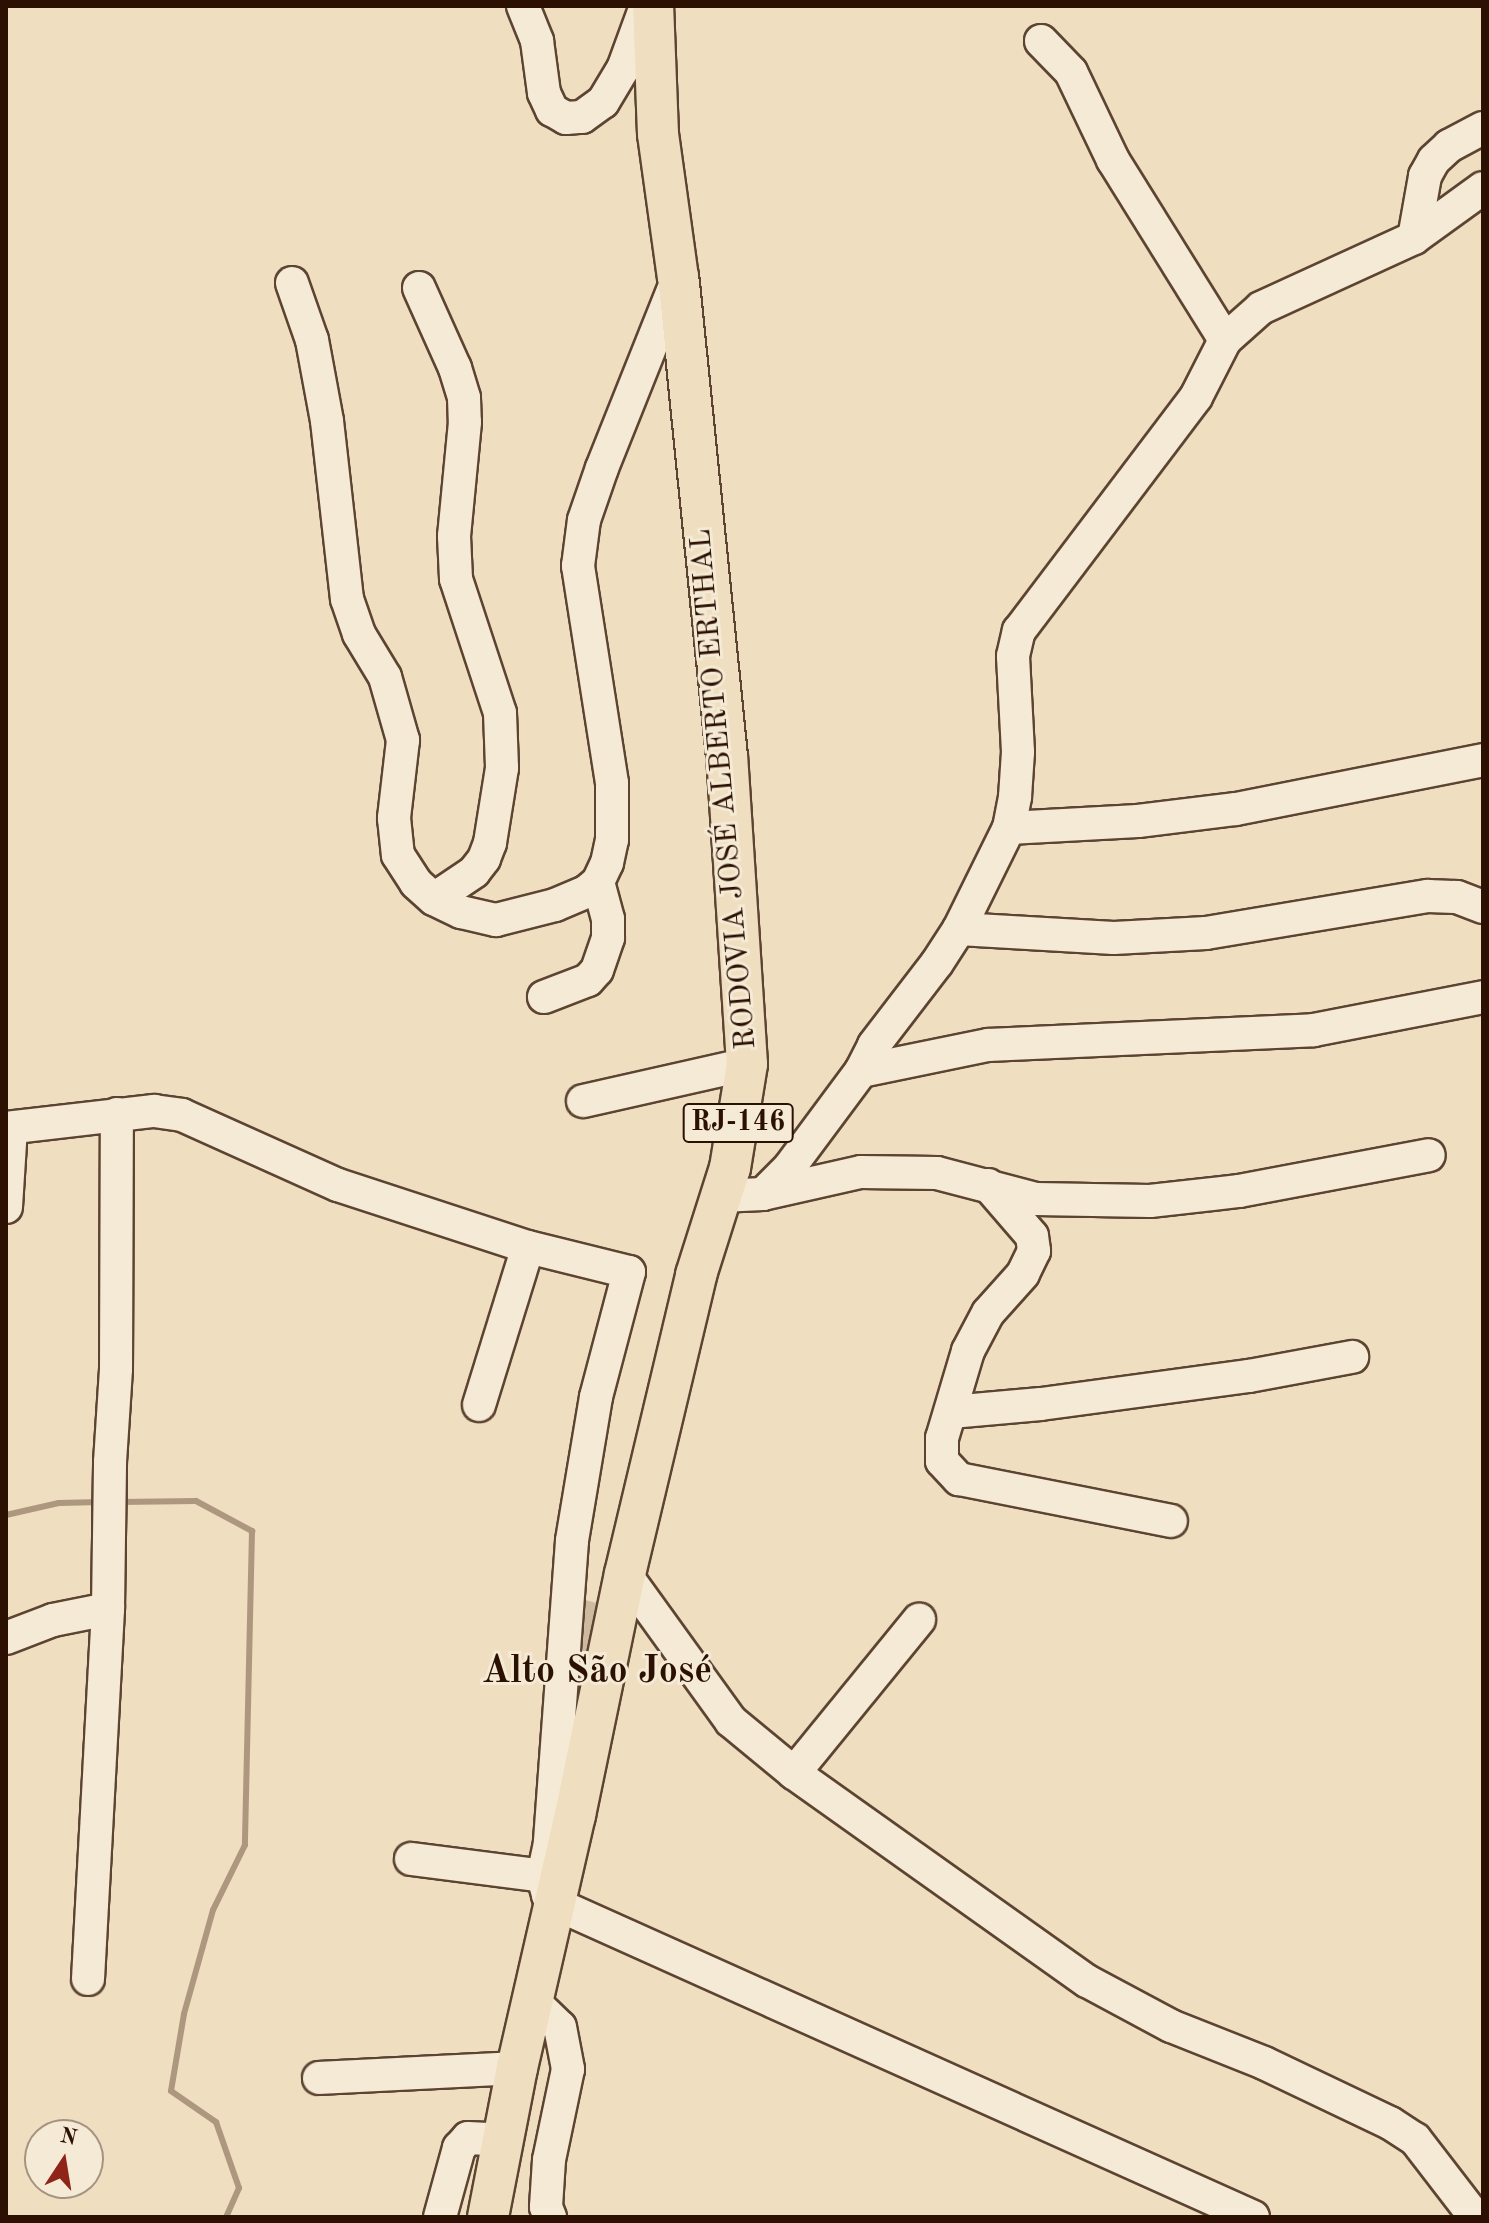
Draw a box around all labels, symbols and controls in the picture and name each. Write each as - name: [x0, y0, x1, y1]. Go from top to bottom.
- street label: RODOVIA JOSÉ ALBERTO ERTHAL: [683, 527, 765, 1051]
- road number: RJ-146: [682, 1099, 794, 1147]
- district label: Alto São José: [482, 1650, 712, 1696]
- north arrow: [24, 2119, 104, 2199]
- text: N: [58, 2125, 79, 2150]

